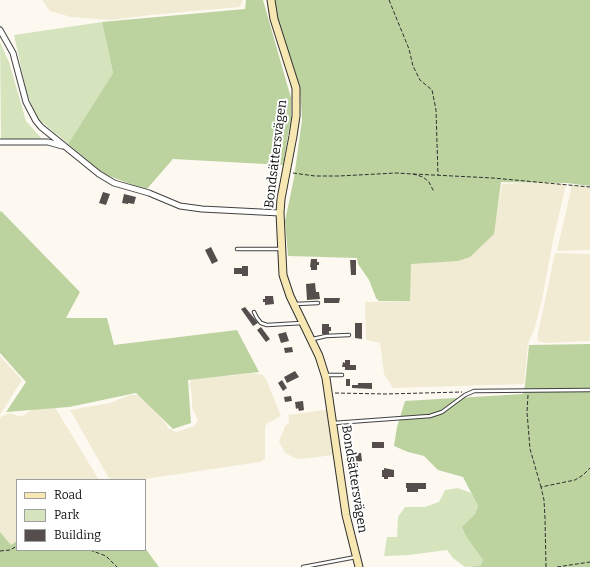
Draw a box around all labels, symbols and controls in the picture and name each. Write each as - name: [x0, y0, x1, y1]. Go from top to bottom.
- street label: Bondsättersvägen: [262, 99, 290, 209]
- street label: Bondsättersvägen: [338, 424, 370, 534]
- legend: [16, 479, 146, 551]
- text: Road: [54, 488, 82, 502]
- text: Park: [54, 508, 79, 522]
- text: Building: [54, 528, 101, 542]

